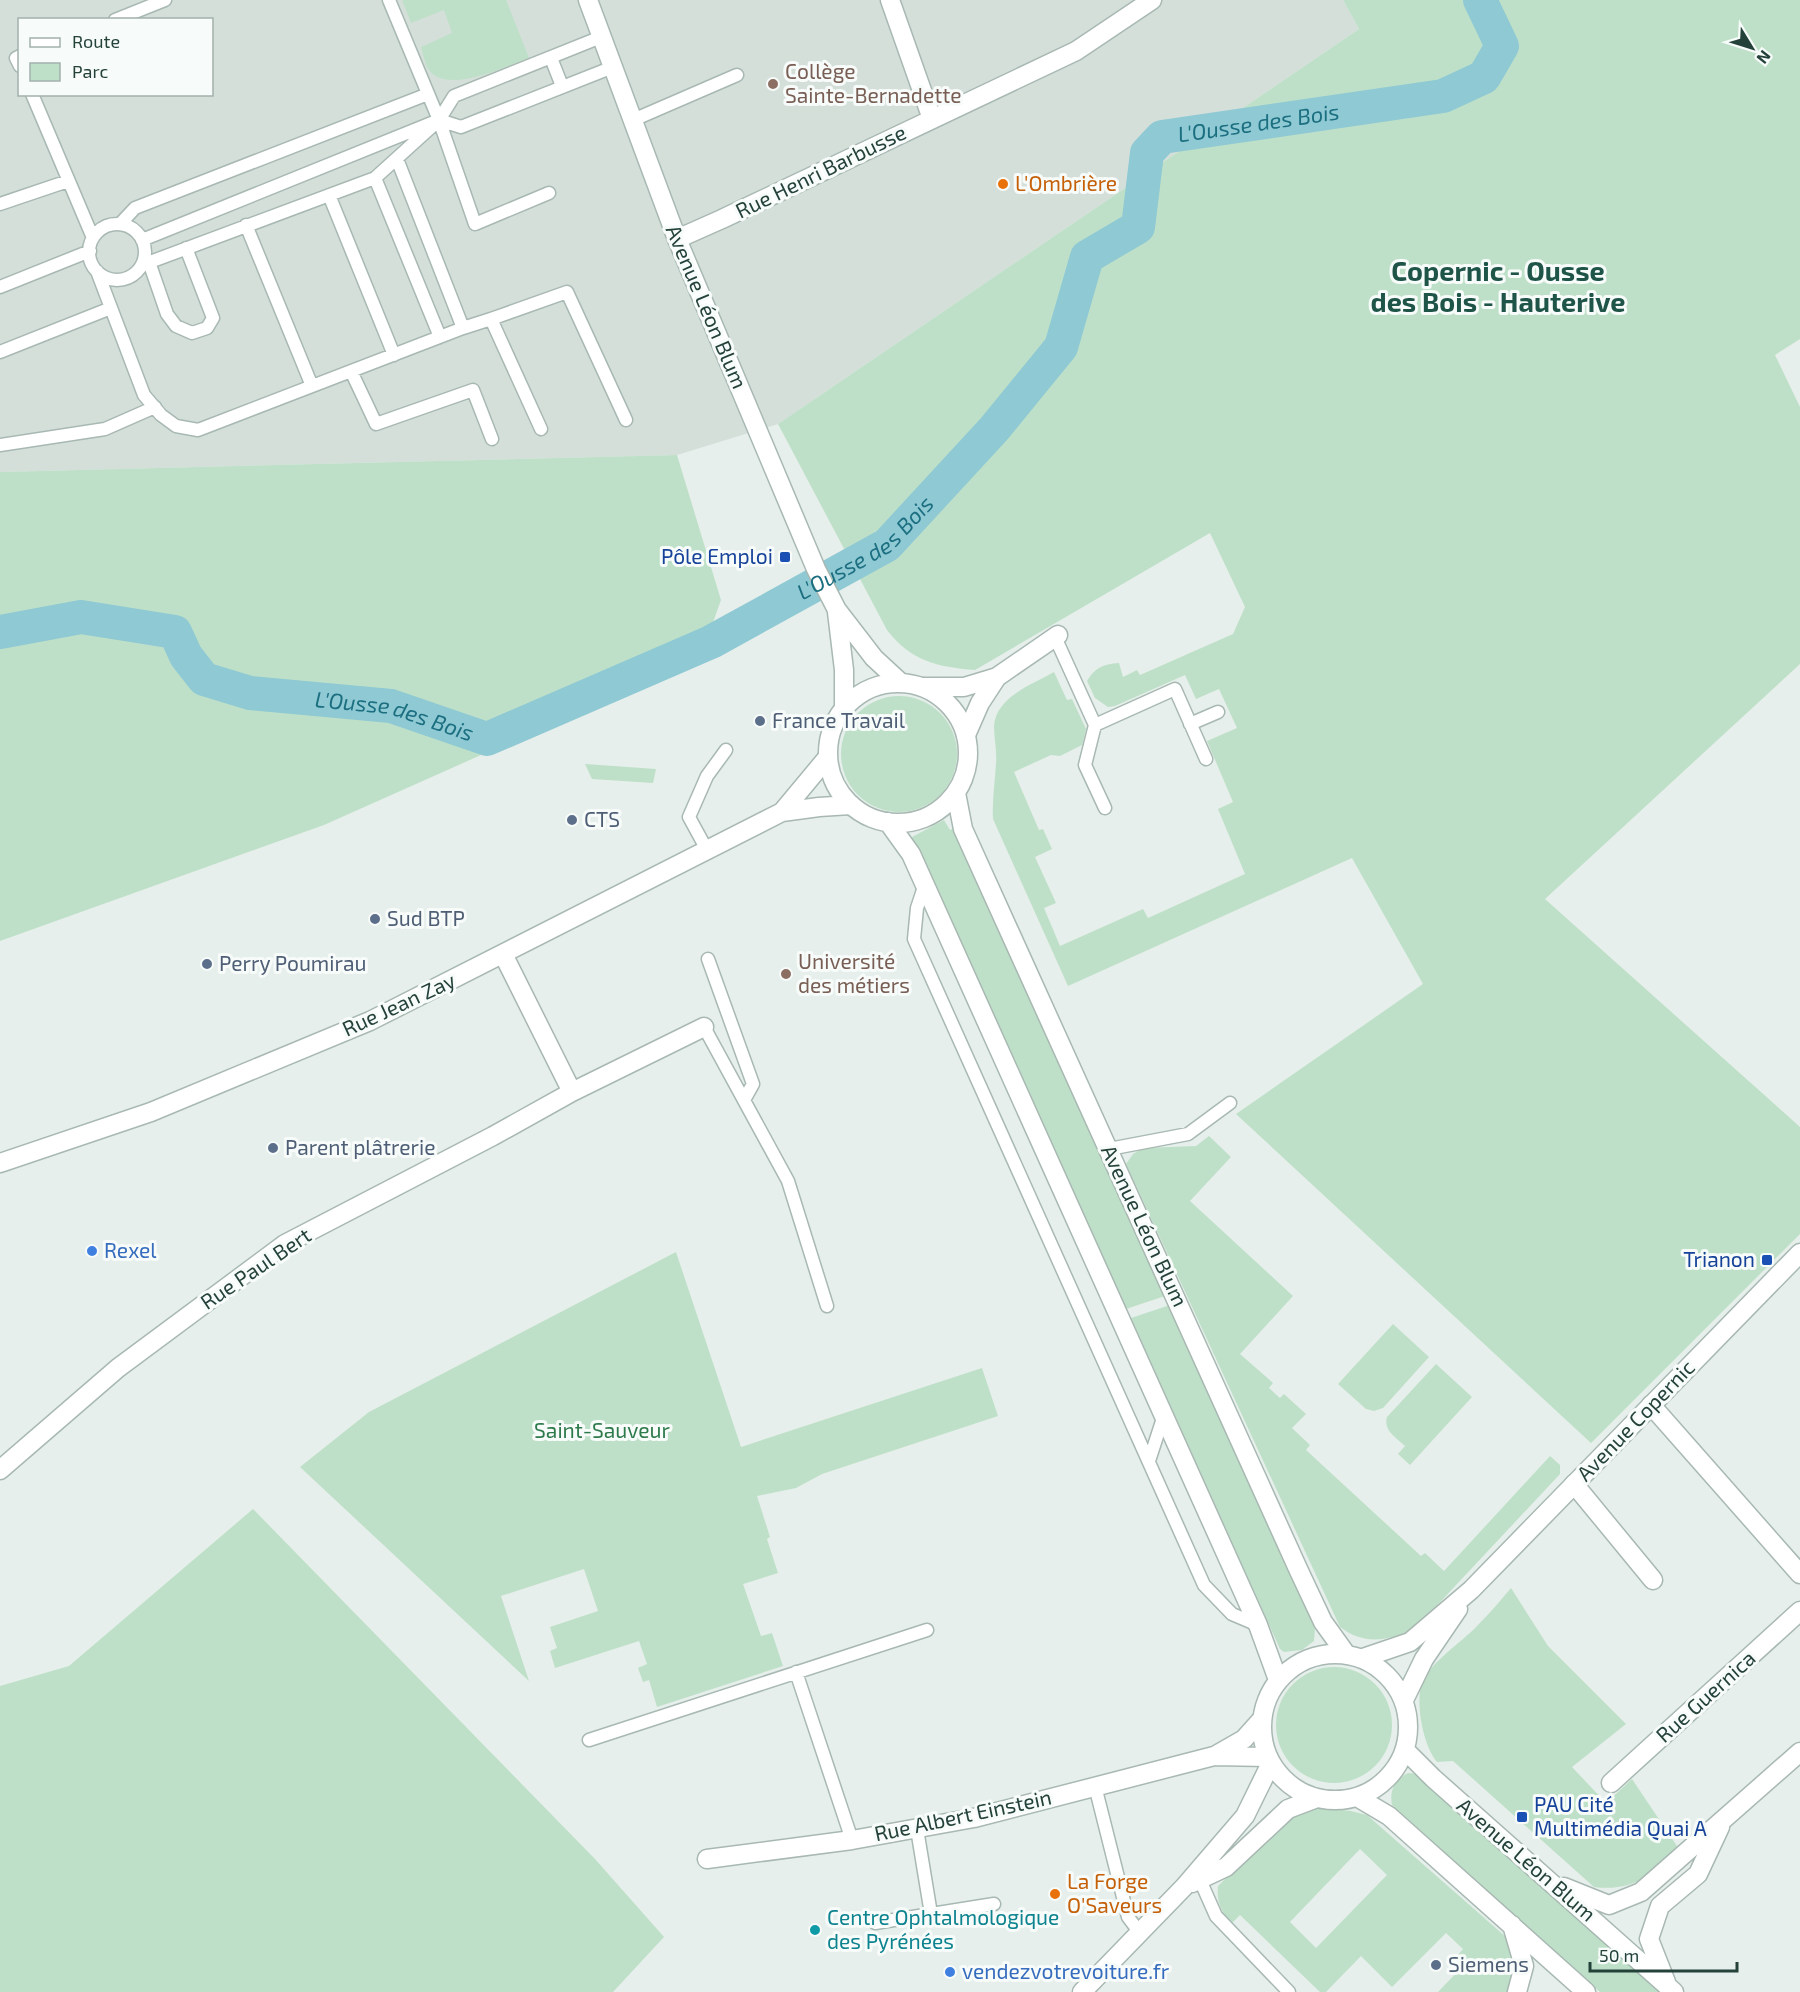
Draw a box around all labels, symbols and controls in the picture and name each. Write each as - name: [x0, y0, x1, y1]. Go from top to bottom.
- legend: [18, 18, 213, 96]
- north arrow: [1722, 18, 1782, 78]
- text: Route: [72, 30, 120, 52]
- text: N: [1753, 47, 1775, 68]
- place label: Collège Sainte-Bernadette: [785, 58, 961, 107]
- text: Parc: [72, 60, 108, 82]
- marker: Collège Sainte-Bernadette: [766, 77, 780, 91]
- water label: L'Ousse des Bois: [1176, 97, 1341, 147]
- street label: Rue Henri Barbusse: [731, 119, 910, 223]
- place label: L'Ombrière: [1015, 170, 1117, 195]
- marker: L'Ombrière: [996, 177, 1010, 191]
- street label: Avenue Léon Blum: [662, 221, 753, 392]
- district label: Copernic - Ousse des Bois - Hauterive: [1371, 254, 1625, 317]
- water label: L'Ousse des Bois: [792, 490, 938, 604]
- place label: Pôle Emploi: [661, 543, 773, 568]
- marker: Pôle Emploi: [778, 550, 792, 564]
- water label: L'Ousse des Bois: [314, 685, 478, 746]
- place label: France Travail: [772, 707, 906, 732]
- marker: France Travail: [753, 714, 767, 728]
- place label: CTS: [584, 806, 620, 831]
- marker: CTS: [565, 813, 579, 827]
- place label: Sud BTP: [387, 905, 465, 930]
- marker: Sud BTP: [368, 912, 382, 926]
- place label: Université des métiers: [798, 948, 910, 997]
- place label: Perry Poumirau: [219, 950, 366, 975]
- marker: Perry Poumirau: [200, 957, 214, 971]
- street label: Rue Jean Zay: [338, 967, 459, 1041]
- marker: Université des métiers: [779, 967, 793, 981]
- place label: Parent plâtrerie: [285, 1134, 435, 1159]
- marker: Parent plâtrerie: [266, 1141, 280, 1155]
- street label: Avenue Léon Blum: [1097, 1141, 1194, 1310]
- street label: Rue Paul Bert: [195, 1222, 315, 1314]
- place label: Rexel: [104, 1237, 157, 1262]
- marker: Rexel: [85, 1244, 99, 1258]
- place label: Trianon: [1683, 1246, 1755, 1271]
- marker: Trianon: [1760, 1253, 1774, 1267]
- street label: Avenue Copernic: [1571, 1354, 1699, 1486]
- park label: Saint-Sauveur: [534, 1417, 670, 1442]
- street label: Rue Guernica: [1650, 1645, 1760, 1747]
- street label: Rue Albert Einstein: [872, 1784, 1054, 1846]
- place label: PAU Cité Multimédia Quai A: [1534, 1791, 1707, 1841]
- street label: Avenue Léon Blum: [1453, 1792, 1601, 1926]
- marker: PAU Cité Multimédia Quai A: [1515, 1810, 1529, 1824]
- place label: La Forge O'Saveurs: [1067, 1868, 1162, 1917]
- marker: La Forge O'Saveurs: [1048, 1887, 1062, 1901]
- place label: Centre Ophtalmologique des Pyrénées: [827, 1904, 1059, 1953]
- marker: Centre Ophtalmologique des Pyrénées: [808, 1923, 822, 1937]
- scale bar: [1590, 1935, 1737, 1973]
- text: 50 m: [1599, 1944, 1639, 1966]
- place label: Siemens: [1448, 1951, 1529, 1976]
- place label: vendezvotrevoiture.fr: [962, 1958, 1170, 1983]
- marker: Siemens: [1429, 1958, 1443, 1972]
- marker: vendezvotrevoiture.fr: [943, 1965, 957, 1979]

